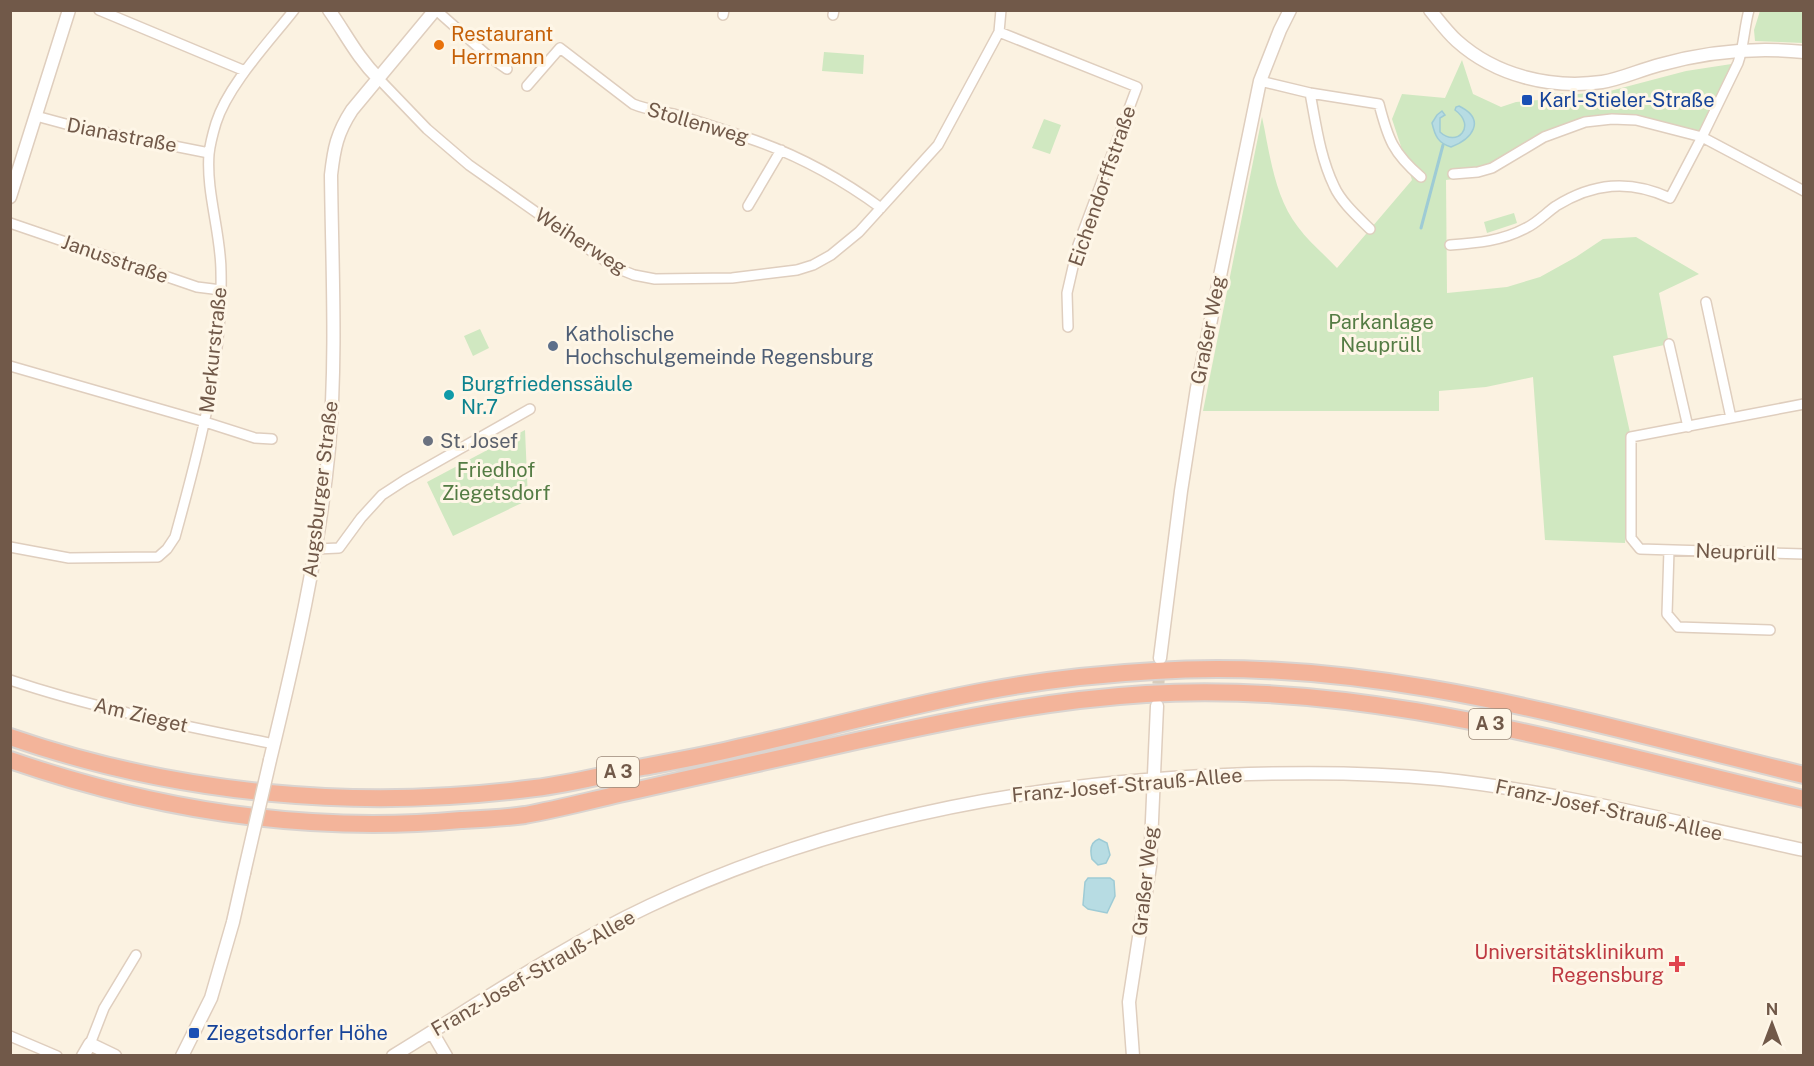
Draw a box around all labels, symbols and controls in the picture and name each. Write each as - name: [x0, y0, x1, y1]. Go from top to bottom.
- place label: Restaurant Herrmann: [451, 22, 553, 69]
- marker: Restaurant Herrmann: [432, 38, 446, 52]
- place label: Karl-Stieler-Straße: [1539, 88, 1715, 112]
- marker: Karl-Stieler-Straße: [1520, 93, 1534, 107]
- street label: Stollenweg: [644, 97, 752, 149]
- street label: Eichendorffstraße: [1063, 103, 1141, 269]
- street label: Dianastraße: [65, 113, 179, 157]
- street label: Weiherweg: [531, 202, 631, 280]
- street label: Janusstraße: [58, 230, 172, 288]
- street label: Graßer Weg: [1186, 274, 1230, 386]
- street label: Merkurstraße: [194, 286, 232, 414]
- park label: Parkanlage Neuprüll: [1328, 310, 1434, 357]
- place label: Katholische Hochschulgemeinde Regensburg: [565, 322, 874, 369]
- marker: Katholische Hochschulgemeinde Regensburg: [546, 339, 560, 353]
- place label: Burgfriedenssäule Nr.7: [461, 372, 633, 419]
- marker: Burgfriedenssäule Nr.7: [442, 388, 456, 402]
- street label: Augsburger Straße: [297, 399, 343, 579]
- place label: St. Josef: [440, 429, 518, 453]
- marker: St. Josef: [421, 434, 435, 448]
- park label: Friedhof Ziegetsdorf: [442, 458, 550, 505]
- street label: Neuprüll: [1695, 539, 1777, 565]
- street label: Am Zieget: [92, 693, 190, 737]
- road number: A 3: [1469, 709, 1511, 739]
- road number: A 3: [597, 757, 639, 787]
- street label: Franz-Josef-Strauß-Allee: [1011, 763, 1243, 807]
- street label: Franz-Josef-Strauß-Allee: [1493, 774, 1725, 846]
- street label: Graßer Weg: [1127, 825, 1163, 937]
- street label: Franz-Josef-Strauß-Allee: [427, 905, 639, 1041]
- place label: Universitätsklinikum Regensburg: [1474, 940, 1664, 987]
- marker: Universitätsklinikum Regensburg: [1668, 955, 1686, 973]
- north arrow: [1742, 994, 1802, 1054]
- text: N: [1766, 1000, 1778, 1019]
- place label: Ziegetsdorfer Höhe: [206, 1021, 388, 1045]
- marker: Ziegetsdorfer Höhe: [187, 1026, 201, 1040]

